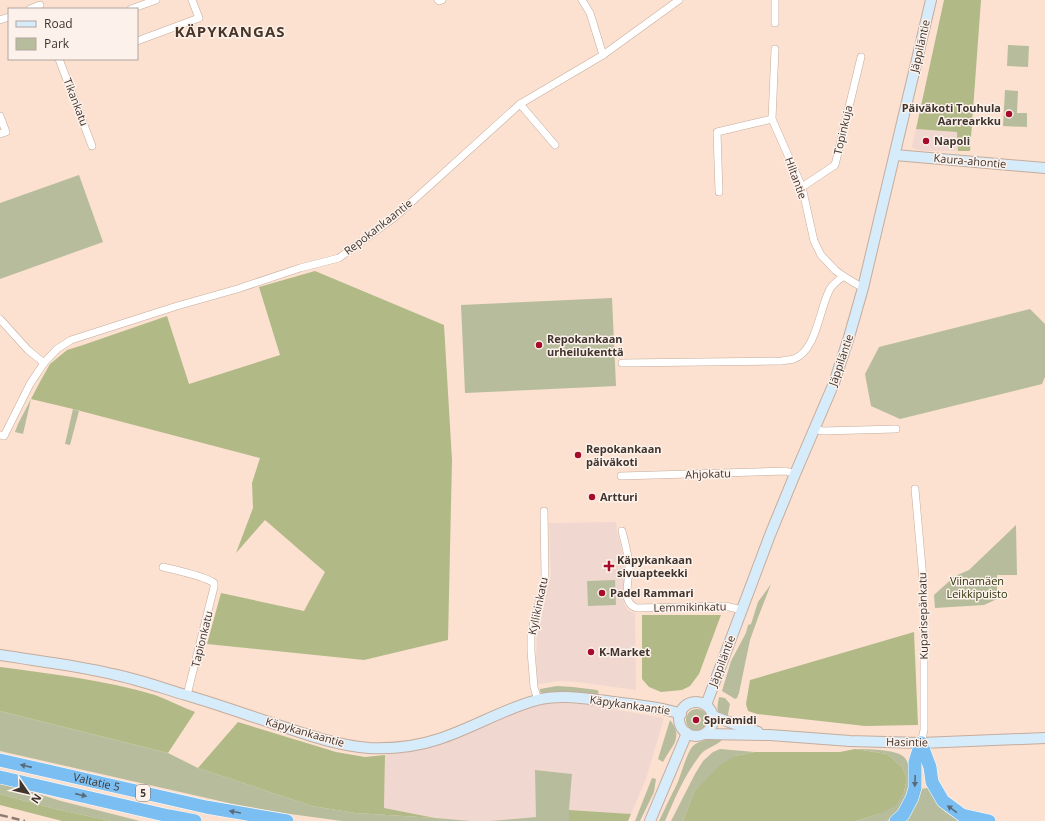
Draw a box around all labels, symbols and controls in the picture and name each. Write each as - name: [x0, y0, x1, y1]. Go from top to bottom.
- legend: [8, 8, 138, 60]
- text: Road: [44, 15, 73, 32]
- street label: Jäppiläntie: [906, 18, 933, 75]
- district label: KÄPYKANGAS: [174, 21, 286, 41]
- text: Park: [44, 35, 70, 52]
- street label: Tikankatu: [60, 76, 92, 128]
- place label: Päiväkoti Touhula Aarrearkku: [902, 100, 1001, 128]
- street label: Topinkuja: [830, 104, 855, 156]
- marker: Päiväkoti Touhula Aarrearkku: [1004, 109, 1014, 119]
- place label: Napoli: [934, 133, 970, 148]
- marker: Napoli: [921, 136, 931, 146]
- street label: Kaura-ahontie: [933, 150, 1007, 171]
- street label: Hiltantie: [782, 155, 811, 201]
- street label: Repokankaantie: [341, 195, 415, 258]
- place label: Repokankaan urheilukenttä: [547, 331, 624, 359]
- street label: Jäppiläntie: [824, 332, 856, 389]
- marker: Repokankaan urheilukenttä: [534, 340, 544, 350]
- place label: Repokankaan päiväkoti: [586, 441, 662, 469]
- marker: Repokankaan päiväkoti: [573, 450, 583, 460]
- street label: Ahjokatu: [685, 465, 731, 482]
- place label: Artturi: [600, 489, 638, 504]
- marker: Artturi: [587, 492, 597, 502]
- place label: Käpykankaan sivuapteekki: [617, 552, 692, 580]
- marker: Käpykankaan sivuapteekki: [604, 561, 614, 571]
- street label: Kuparisepänkatu: [914, 572, 931, 660]
- park label: Viinamäen Leikkipuisto: [946, 573, 1008, 601]
- street label: Kyllikinkatu: [524, 576, 551, 636]
- place label: Padel Rammari: [610, 585, 694, 600]
- marker: Padel Rammari: [597, 588, 607, 598]
- street label: Lemmikinkatu: [653, 598, 727, 615]
- street label: Tapionkatu: [187, 609, 216, 669]
- street label: Jäppiläntie: [705, 633, 738, 690]
- place label: K-Market: [599, 644, 650, 659]
- marker: K-Market: [586, 647, 596, 657]
- street label: Käpykankaantie: [589, 691, 671, 718]
- place label: Spiramidi: [704, 712, 757, 727]
- street label: Käpykankaantie: [264, 713, 346, 750]
- marker: Spiramidi: [691, 715, 701, 725]
- street label: Hasintie: [886, 734, 928, 749]
- one-way arrow: [20, 763, 32, 769]
- street label: Valtatie 5: [72, 769, 121, 794]
- north arrow: [8, 773, 48, 813]
- one-way arrow: [912, 775, 918, 788]
- road number: 5: [136, 785, 150, 801]
- text: N: [28, 791, 45, 807]
- one-way arrow: [75, 793, 87, 799]
- one-way arrow: [947, 805, 958, 813]
- one-way arrow: [229, 809, 241, 815]

